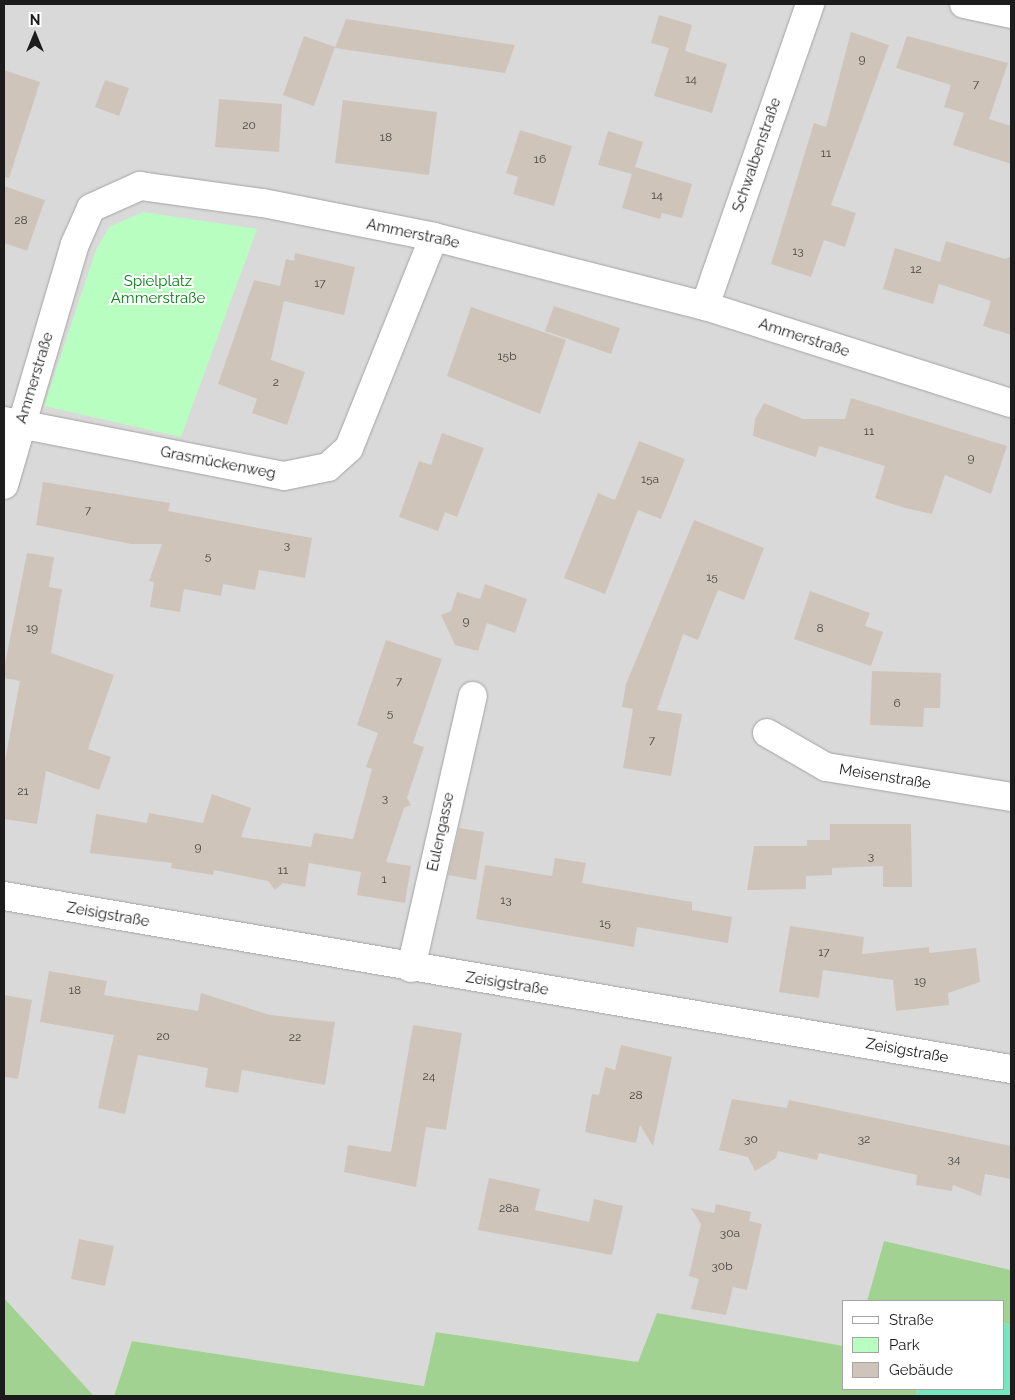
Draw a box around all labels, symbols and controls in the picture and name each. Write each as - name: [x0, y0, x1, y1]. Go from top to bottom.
- north arrow: [10, 10, 60, 60]
- text: N: [30, 12, 40, 28]
- house number: 9: [858, 53, 866, 67]
- house number: 14: [685, 73, 697, 87]
- house number: 7: [973, 78, 979, 92]
- street label: Schwalbenstraße: [729, 95, 785, 215]
- house number: 20: [242, 119, 256, 133]
- house number: 18: [380, 131, 392, 145]
- house number: 11: [821, 147, 831, 161]
- house number: 16: [534, 153, 546, 167]
- house number: 14: [651, 189, 663, 203]
- house number: 28: [14, 214, 28, 228]
- street label: Ammerstraße: [365, 215, 461, 253]
- house number: 13: [792, 245, 804, 259]
- house number: 12: [910, 263, 922, 277]
- park label: Spielplatz Ammerstraße: [111, 272, 205, 307]
- house number: 17: [314, 277, 326, 291]
- street label: Ammerstraße: [756, 315, 852, 361]
- street label: Ammerstraße: [13, 330, 57, 426]
- house number: 15b: [497, 350, 517, 364]
- house number: 2: [273, 376, 279, 390]
- house number: 11: [864, 425, 874, 439]
- street label: Grasmückenweg: [159, 443, 277, 483]
- house number: 9: [967, 452, 975, 466]
- house number: 15a: [641, 473, 659, 487]
- house number: 7: [85, 504, 91, 518]
- house number: 3: [284, 539, 290, 553]
- house number: 5: [205, 550, 211, 564]
- house number: 15: [706, 571, 718, 585]
- house number: 9: [462, 615, 470, 629]
- house number: 19: [26, 622, 38, 636]
- house number: 8: [816, 622, 824, 636]
- house number: 7: [396, 675, 402, 689]
- house number: 6: [893, 697, 901, 711]
- house number: 5: [387, 707, 393, 721]
- house number: 7: [649, 734, 655, 748]
- street label: Meisenstraße: [838, 761, 932, 793]
- house number: 21: [17, 785, 29, 799]
- street label: Eulengasse: [424, 791, 458, 873]
- house number: 3: [382, 792, 388, 806]
- house number: 9: [194, 841, 202, 855]
- house number: 3: [868, 850, 874, 864]
- house number: 11: [278, 864, 288, 878]
- house number: 1: [381, 873, 387, 887]
- house number: 13: [500, 894, 512, 908]
- street label: Zeisigstraße: [65, 899, 151, 931]
- house number: 15: [599, 917, 611, 931]
- house number: 17: [818, 946, 830, 960]
- street label: Zeisigstraße: [464, 969, 550, 999]
- house number: 19: [914, 975, 926, 989]
- house number: 18: [69, 984, 81, 998]
- house number: 20: [156, 1030, 170, 1044]
- house number: 22: [289, 1031, 301, 1045]
- street label: Zeisigstraße: [864, 1035, 950, 1067]
- house number: 24: [423, 1070, 435, 1084]
- house number: 28: [629, 1089, 643, 1103]
- house number: 30: [744, 1133, 758, 1147]
- house number: 32: [858, 1133, 870, 1147]
- house number: 34: [948, 1153, 960, 1167]
- house number: 28a: [499, 1202, 519, 1216]
- house number: 30a: [720, 1227, 740, 1241]
- house number: 30b: [711, 1260, 733, 1274]
- legend: [842, 1300, 1005, 1390]
- text: Straße: [889, 1311, 933, 1329]
- text: Park: [889, 1336, 920, 1354]
- text: Gebäude: [889, 1361, 953, 1379]

